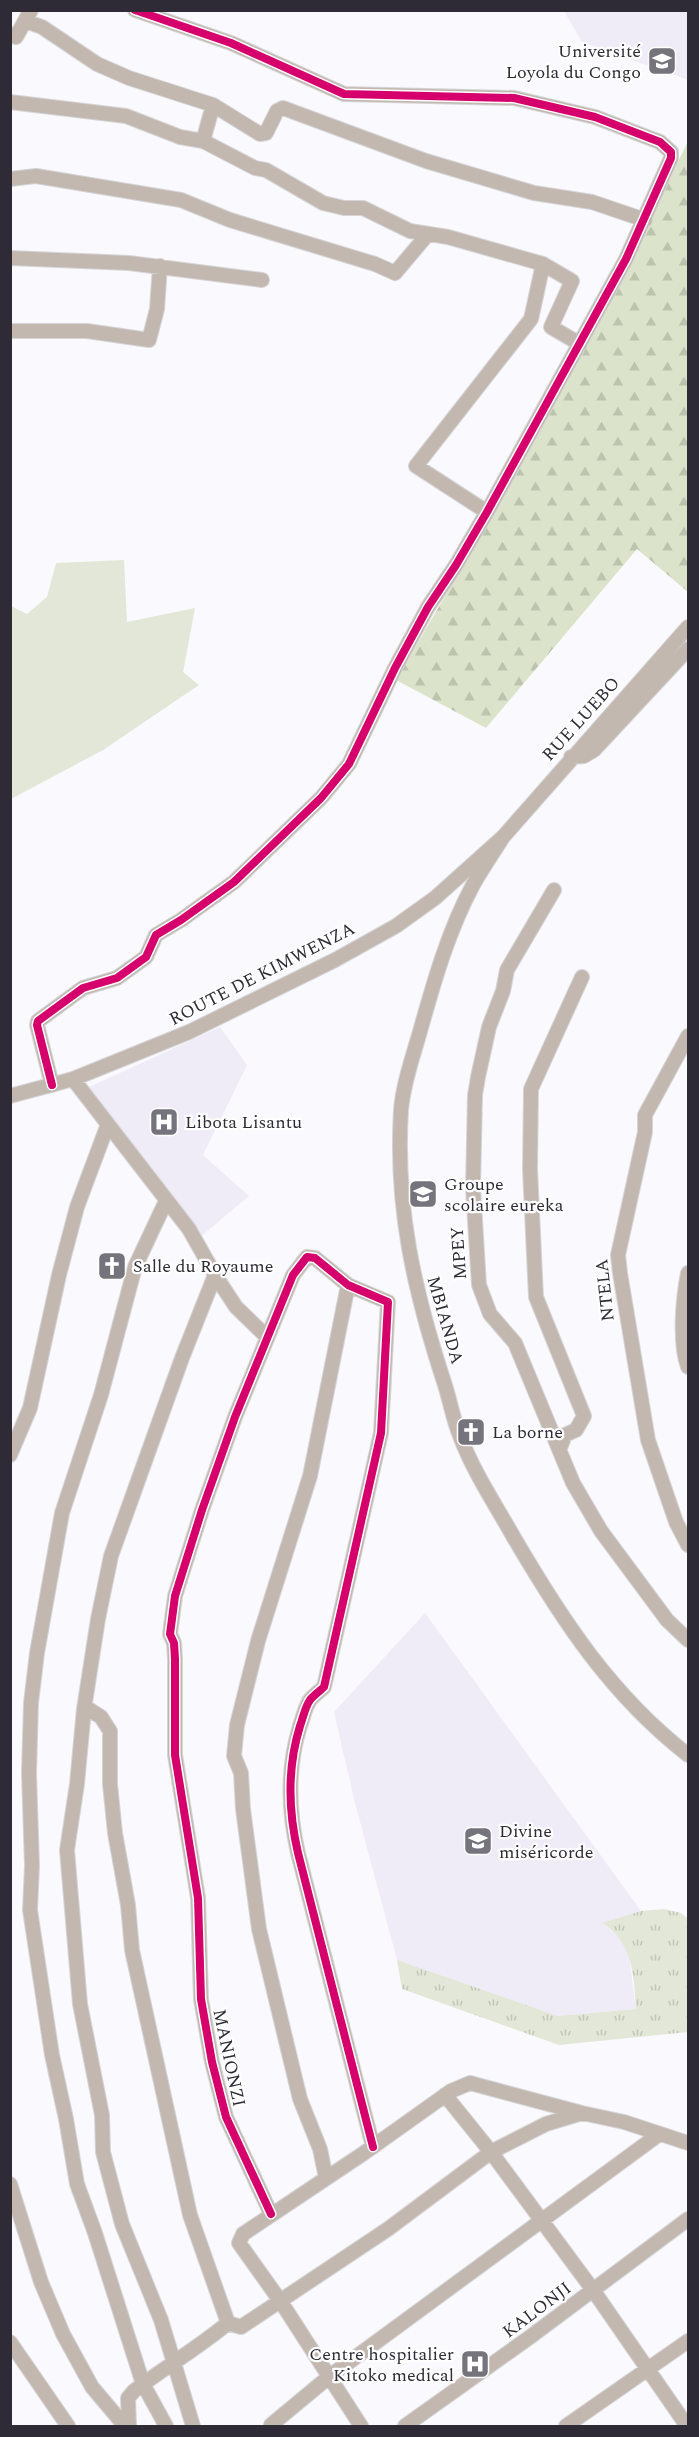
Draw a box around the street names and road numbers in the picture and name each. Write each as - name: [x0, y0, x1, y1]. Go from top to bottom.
- street label: RUE LUEBO: [536, 671, 626, 767]
- street label: ROUTE DE KIMWENZA: [164, 915, 360, 1033]
- street label: MPEY: [444, 1225, 474, 1280]
- street label: NTELA: [588, 1257, 622, 1323]
- street label: MBIANDA: [420, 1273, 470, 1367]
- street label: MANIONZI: [205, 2007, 253, 2109]
- street label: KALONJI: [497, 2275, 577, 2345]

